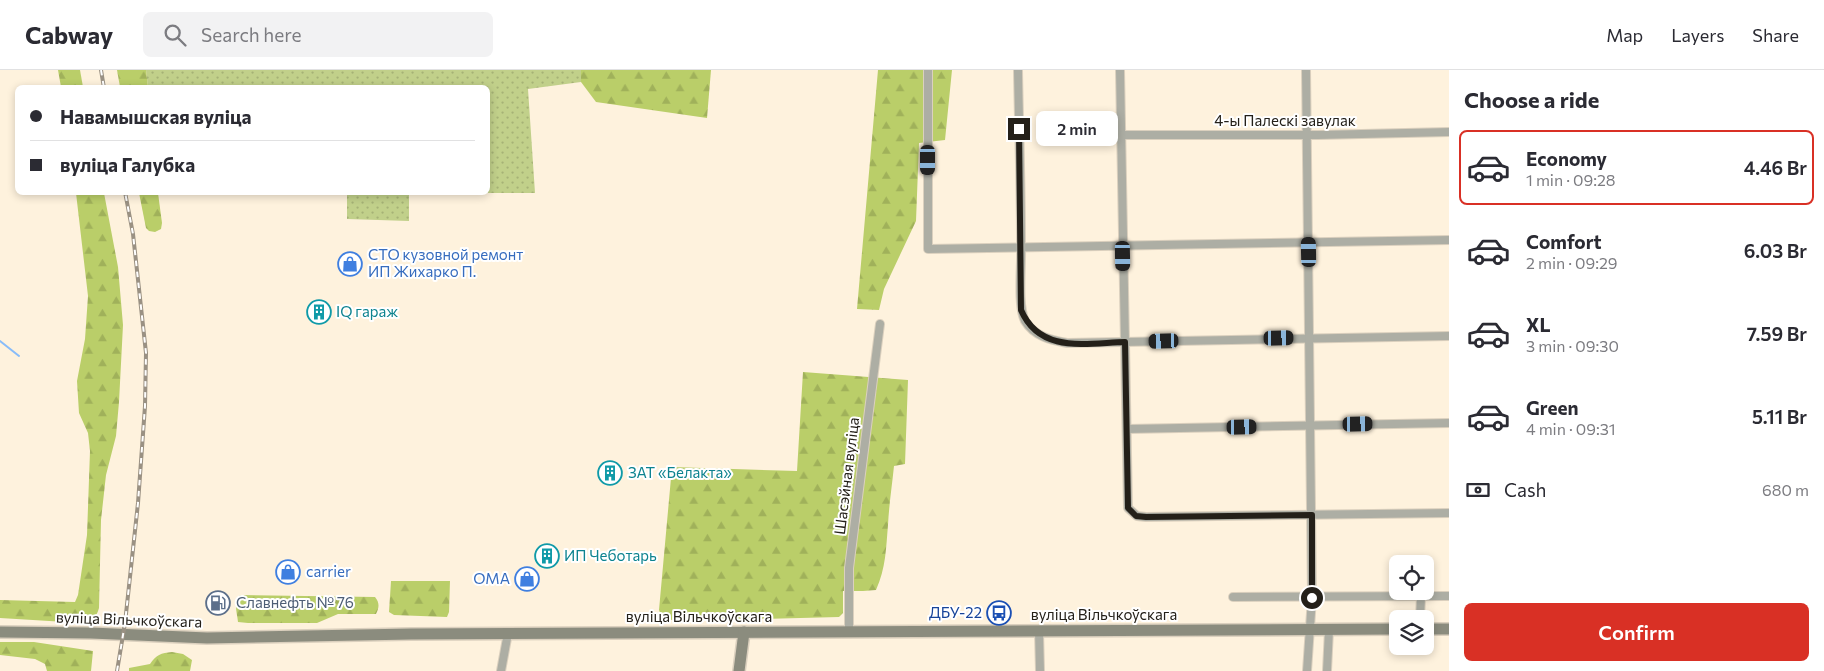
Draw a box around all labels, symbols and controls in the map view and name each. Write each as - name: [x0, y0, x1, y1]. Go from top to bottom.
- search box: [143, 12, 493, 57]
- text: Cabway: [25, 20, 113, 49]
- icon: search: [161, 21, 189, 49]
- text: Search here: [201, 23, 302, 46]
- text: Map: [1606, 24, 1643, 46]
- text: Layers: [1671, 24, 1724, 46]
- text: Share: [1752, 24, 1799, 46]
- text: Choose a ride: [1464, 86, 1599, 113]
- text: Навамышская вуліца: [60, 105, 251, 128]
- street label: 4-ы Палескі завулак: [1214, 111, 1356, 129]
- callout: 2 min: [1036, 112, 1119, 146]
- route end: [1008, 118, 1030, 140]
- text: 2 min: [1057, 119, 1097, 138]
- car: [920, 145, 935, 175]
- icon: car: [1466, 145, 1511, 190]
- text: Economy: [1526, 147, 1607, 170]
- text: вуліца Галубка: [60, 153, 195, 176]
- text: 4.46 Br: [1744, 156, 1807, 179]
- text: 1 min · 09:28: [1526, 170, 1616, 189]
- icon: car: [1466, 228, 1511, 273]
- text: Comfort: [1526, 230, 1602, 253]
- car: [1301, 237, 1316, 267]
- text: 6.03 Br: [1744, 239, 1807, 262]
- car: [1115, 241, 1130, 271]
- place label: СТО кузовной ремонт ИП Жихарко П.: [368, 245, 523, 280]
- shop icon: СТО кузовной ремонт ИП Жихарко П.: [337, 251, 363, 277]
- text: 2 min · 09:29: [1526, 253, 1618, 272]
- building icon: IQ гараж: [306, 299, 332, 325]
- place label: IQ гараж: [336, 302, 398, 320]
- icon: car: [1466, 311, 1511, 356]
- text: XL: [1526, 313, 1551, 336]
- text: 7.59 Br: [1747, 322, 1807, 345]
- car: [1263, 330, 1294, 346]
- car: [1148, 333, 1179, 349]
- text: 3 min · 09:30: [1526, 336, 1619, 355]
- icon: car: [1466, 394, 1511, 439]
- text: Green: [1526, 396, 1578, 419]
- text: 5.11 Br: [1752, 405, 1807, 428]
- street label: Шасэйная вуліца: [830, 416, 862, 536]
- car: [1342, 416, 1373, 432]
- car: [1226, 419, 1257, 435]
- text: 4 min · 09:31: [1526, 419, 1616, 438]
- building icon: ЗАТ «Белакта»: [597, 460, 623, 486]
- place label: ЗАТ «Белакта»: [628, 463, 732, 481]
- icon: cash: [1464, 476, 1492, 504]
- text: Cash: [1504, 478, 1546, 501]
- text: 680 m: [1762, 480, 1809, 499]
- building icon: ИП Чеботарь: [534, 543, 560, 569]
- place label: ИП Чеботарь: [564, 546, 657, 564]
- map controls: [1389, 555, 1434, 655]
- button: locate: [1389, 555, 1434, 600]
- shop icon: carrier: [275, 559, 301, 585]
- place label: carrier: [306, 562, 351, 580]
- shop icon: ОМА: [514, 566, 540, 592]
- place label: ОМА: [473, 569, 510, 587]
- route start: [1301, 587, 1323, 609]
- fuel station icon: Славнефть № 76: [205, 590, 231, 616]
- place label: Славнефть № 76: [236, 593, 354, 611]
- bus stop icon: ДБУ-22: [986, 600, 1012, 626]
- place label: ДБУ-22: [929, 603, 982, 621]
- button: Confirm: [1464, 603, 1809, 661]
- street label: вуліца Вільчкоўскага: [1031, 605, 1177, 623]
- street label: вуліца Вільчкоўскага: [56, 607, 203, 631]
- street label: вуліца Вільчкоўскага: [626, 607, 772, 625]
- button: layers: [1389, 610, 1434, 655]

